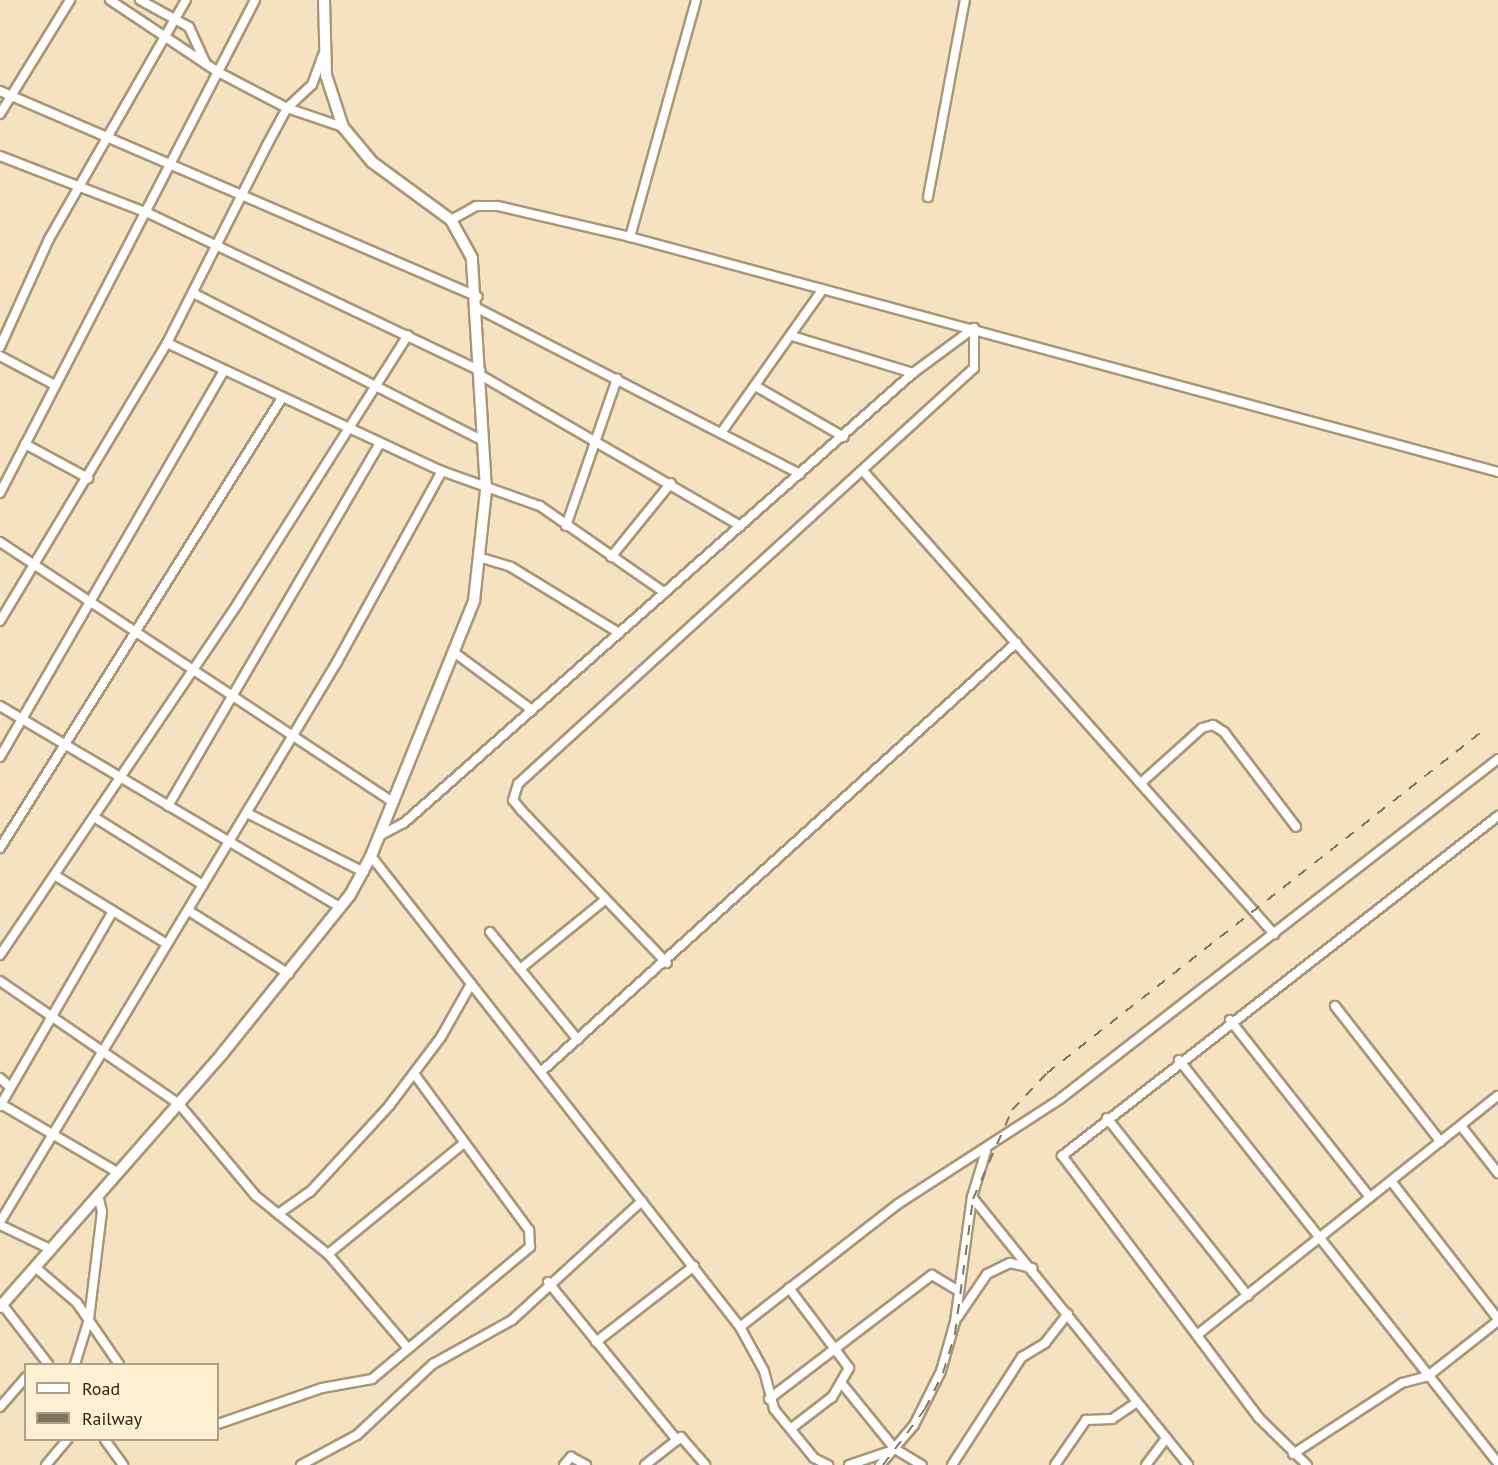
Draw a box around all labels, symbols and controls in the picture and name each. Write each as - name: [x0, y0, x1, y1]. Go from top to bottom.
- legend: [24, 1363, 219, 1441]
- text: Road: [82, 1377, 120, 1400]
- text: Railway: [82, 1407, 142, 1430]

